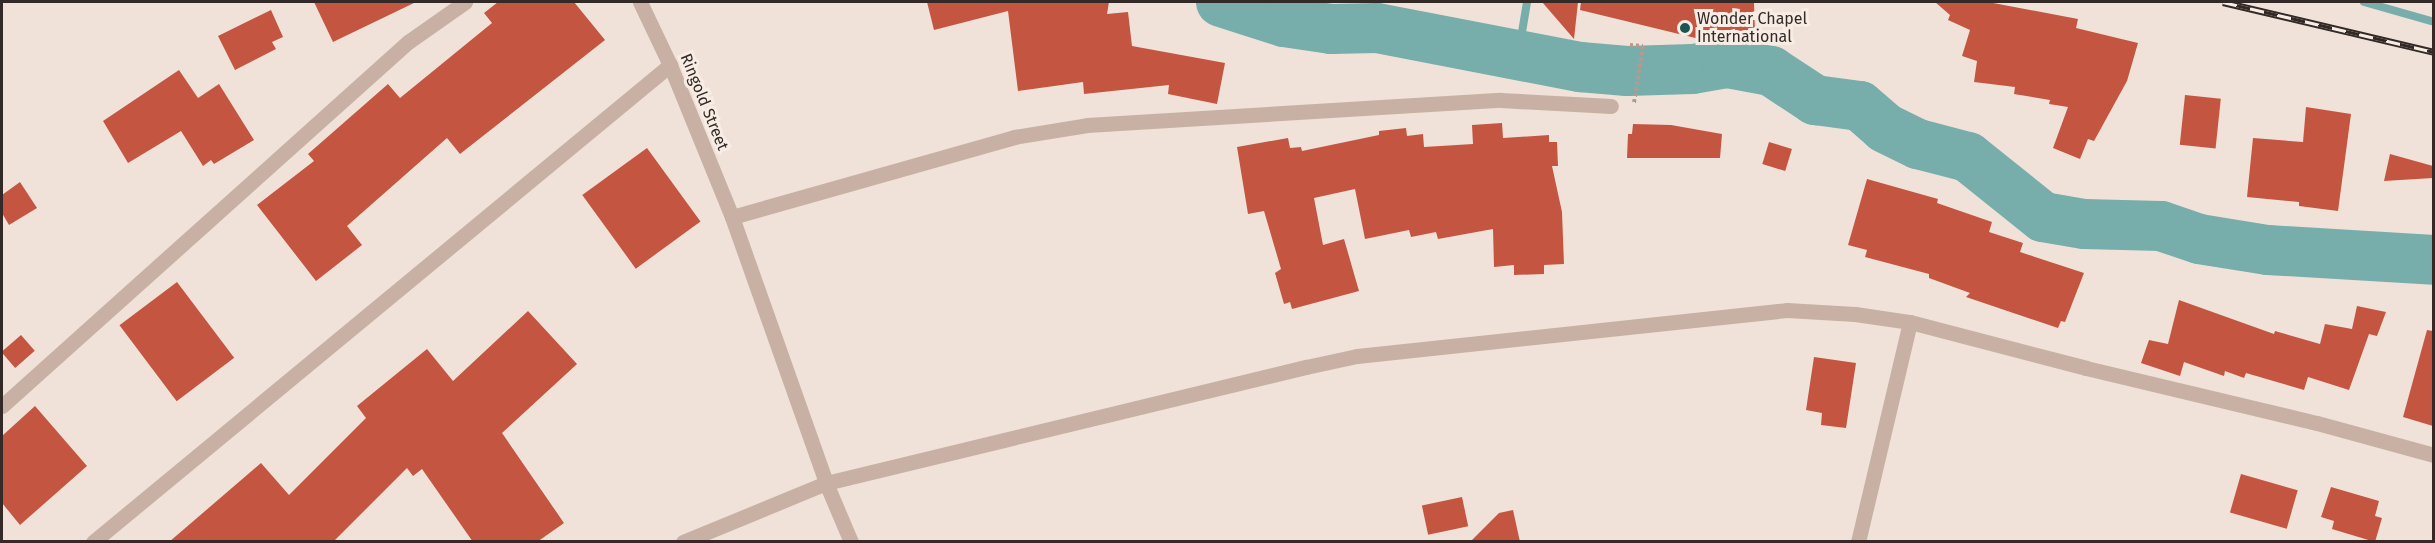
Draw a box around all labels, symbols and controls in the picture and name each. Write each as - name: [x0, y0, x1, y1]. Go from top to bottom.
- place label: Wonder Chapel International: [1697, 9, 1807, 47]
- marker: Wonder Chapel International: [1678, 21, 1692, 35]
- street label: Ringold Street: [676, 51, 732, 153]

